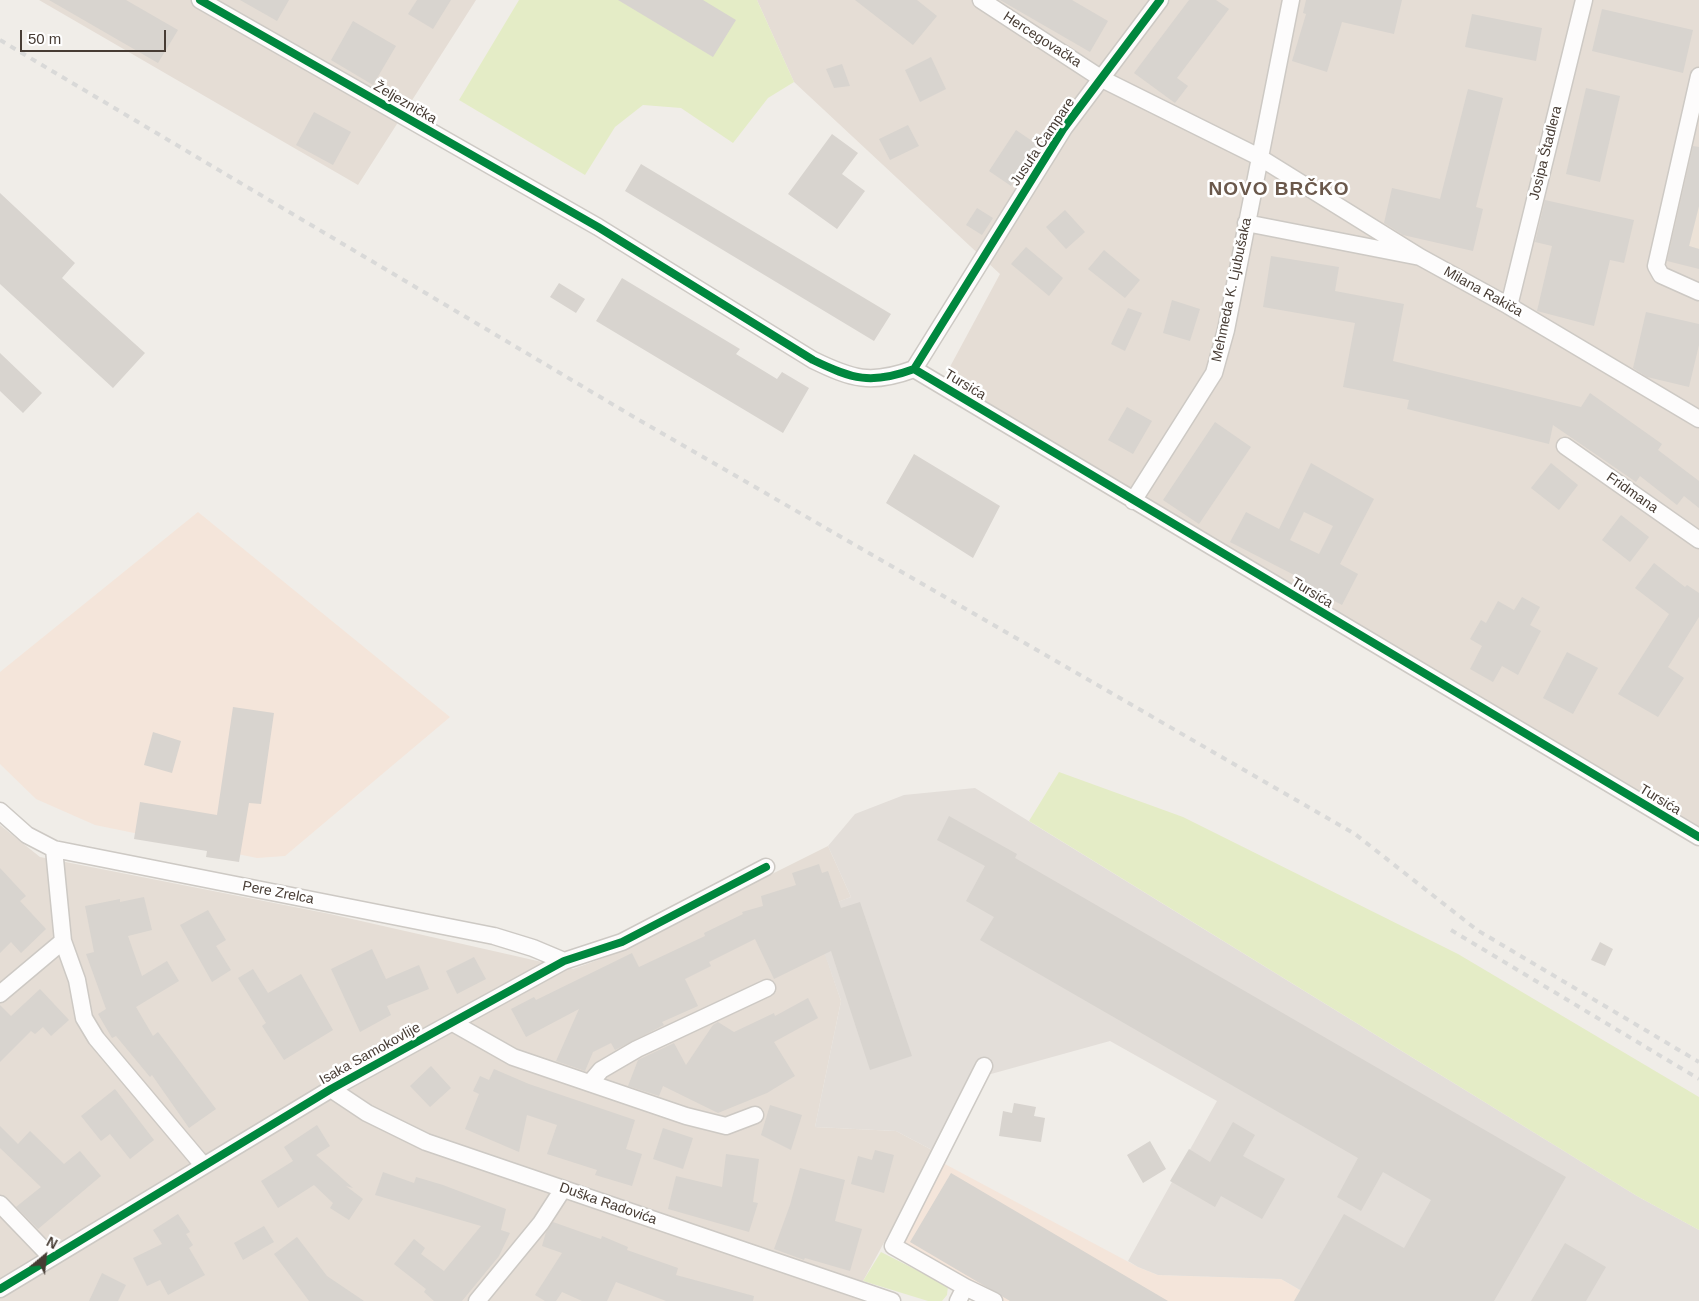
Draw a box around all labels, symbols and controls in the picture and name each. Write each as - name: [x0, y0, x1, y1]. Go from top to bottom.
- street label: Hercegovačka: [1000, 9, 1084, 71]
- scale bar: [22, 20, 169, 52]
- text: 50 m: [28, 30, 61, 47]
- street label: Željeznička: [370, 78, 440, 128]
- street label: Jusufa Čampare: [1007, 95, 1079, 189]
- street label: Josipa Štadlera: [1526, 104, 1566, 202]
- district label: NOVO BRČKO: [1207, 179, 1351, 201]
- street label: Mehmeda K. Ljubušaka: [1208, 216, 1256, 364]
- street label: Milana Rakiča: [1440, 263, 1526, 321]
- street label: Tursića: [941, 366, 989, 404]
- street label: Fridmana: [1603, 469, 1661, 517]
- street label: Tursića: [1288, 574, 1336, 612]
- street label: Tursića: [1636, 781, 1684, 819]
- street label: Pere Zrelca: [241, 878, 315, 908]
- street label: Isaka Samokovlije: [317, 1019, 423, 1089]
- street label: Duška Radovića: [557, 1179, 659, 1229]
- north arrow: [20, 1231, 70, 1281]
- text: N: [44, 1233, 60, 1252]

